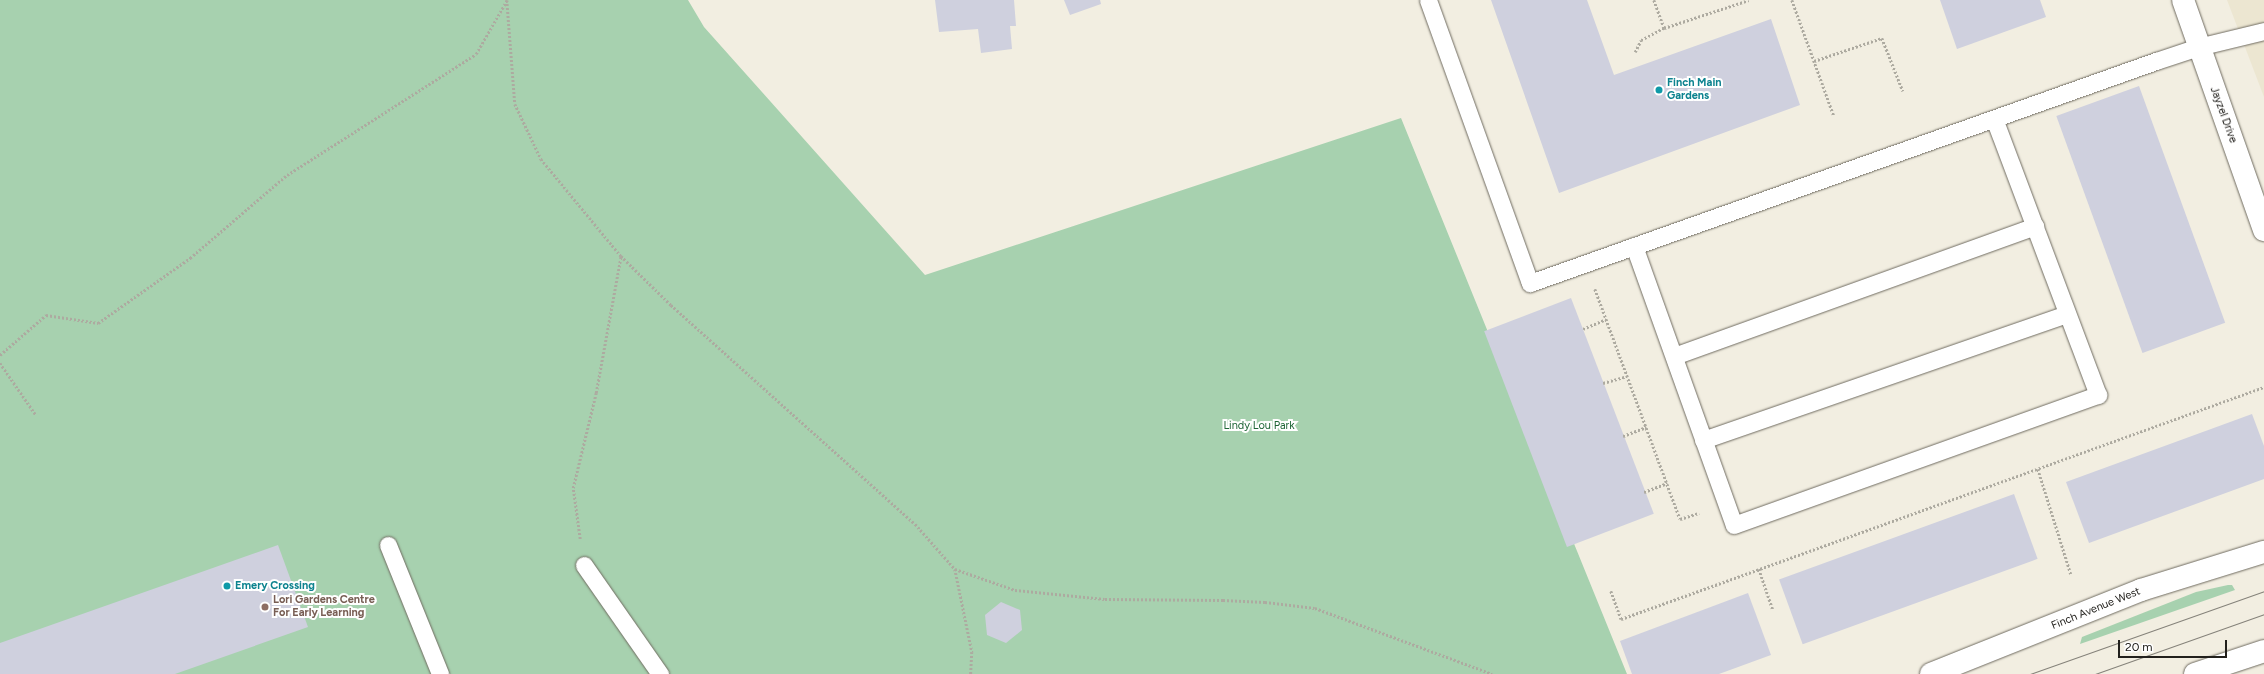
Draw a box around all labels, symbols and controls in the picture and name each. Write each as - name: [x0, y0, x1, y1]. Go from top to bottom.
- place label: Finch Main Gardens: [1667, 77, 1722, 103]
- marker: Finch Main Gardens: [1654, 85, 1664, 95]
- street label: Jayzel Drive: [2207, 85, 2239, 145]
- park label: Lindy Lou Park: [1223, 419, 1295, 433]
- place label: Emery Crossing: [235, 579, 315, 593]
- marker: Emery Crossing: [222, 581, 232, 591]
- street label: Finch Avenue West: [2050, 585, 2142, 633]
- place label: Lori Gardens Centre For Early Learning: [273, 594, 375, 620]
- marker: Lori Gardens Centre For Early Learning: [260, 602, 270, 612]
- scale bar: [2120, 632, 2229, 658]
- text: 20 m: [2125, 640, 2153, 654]

